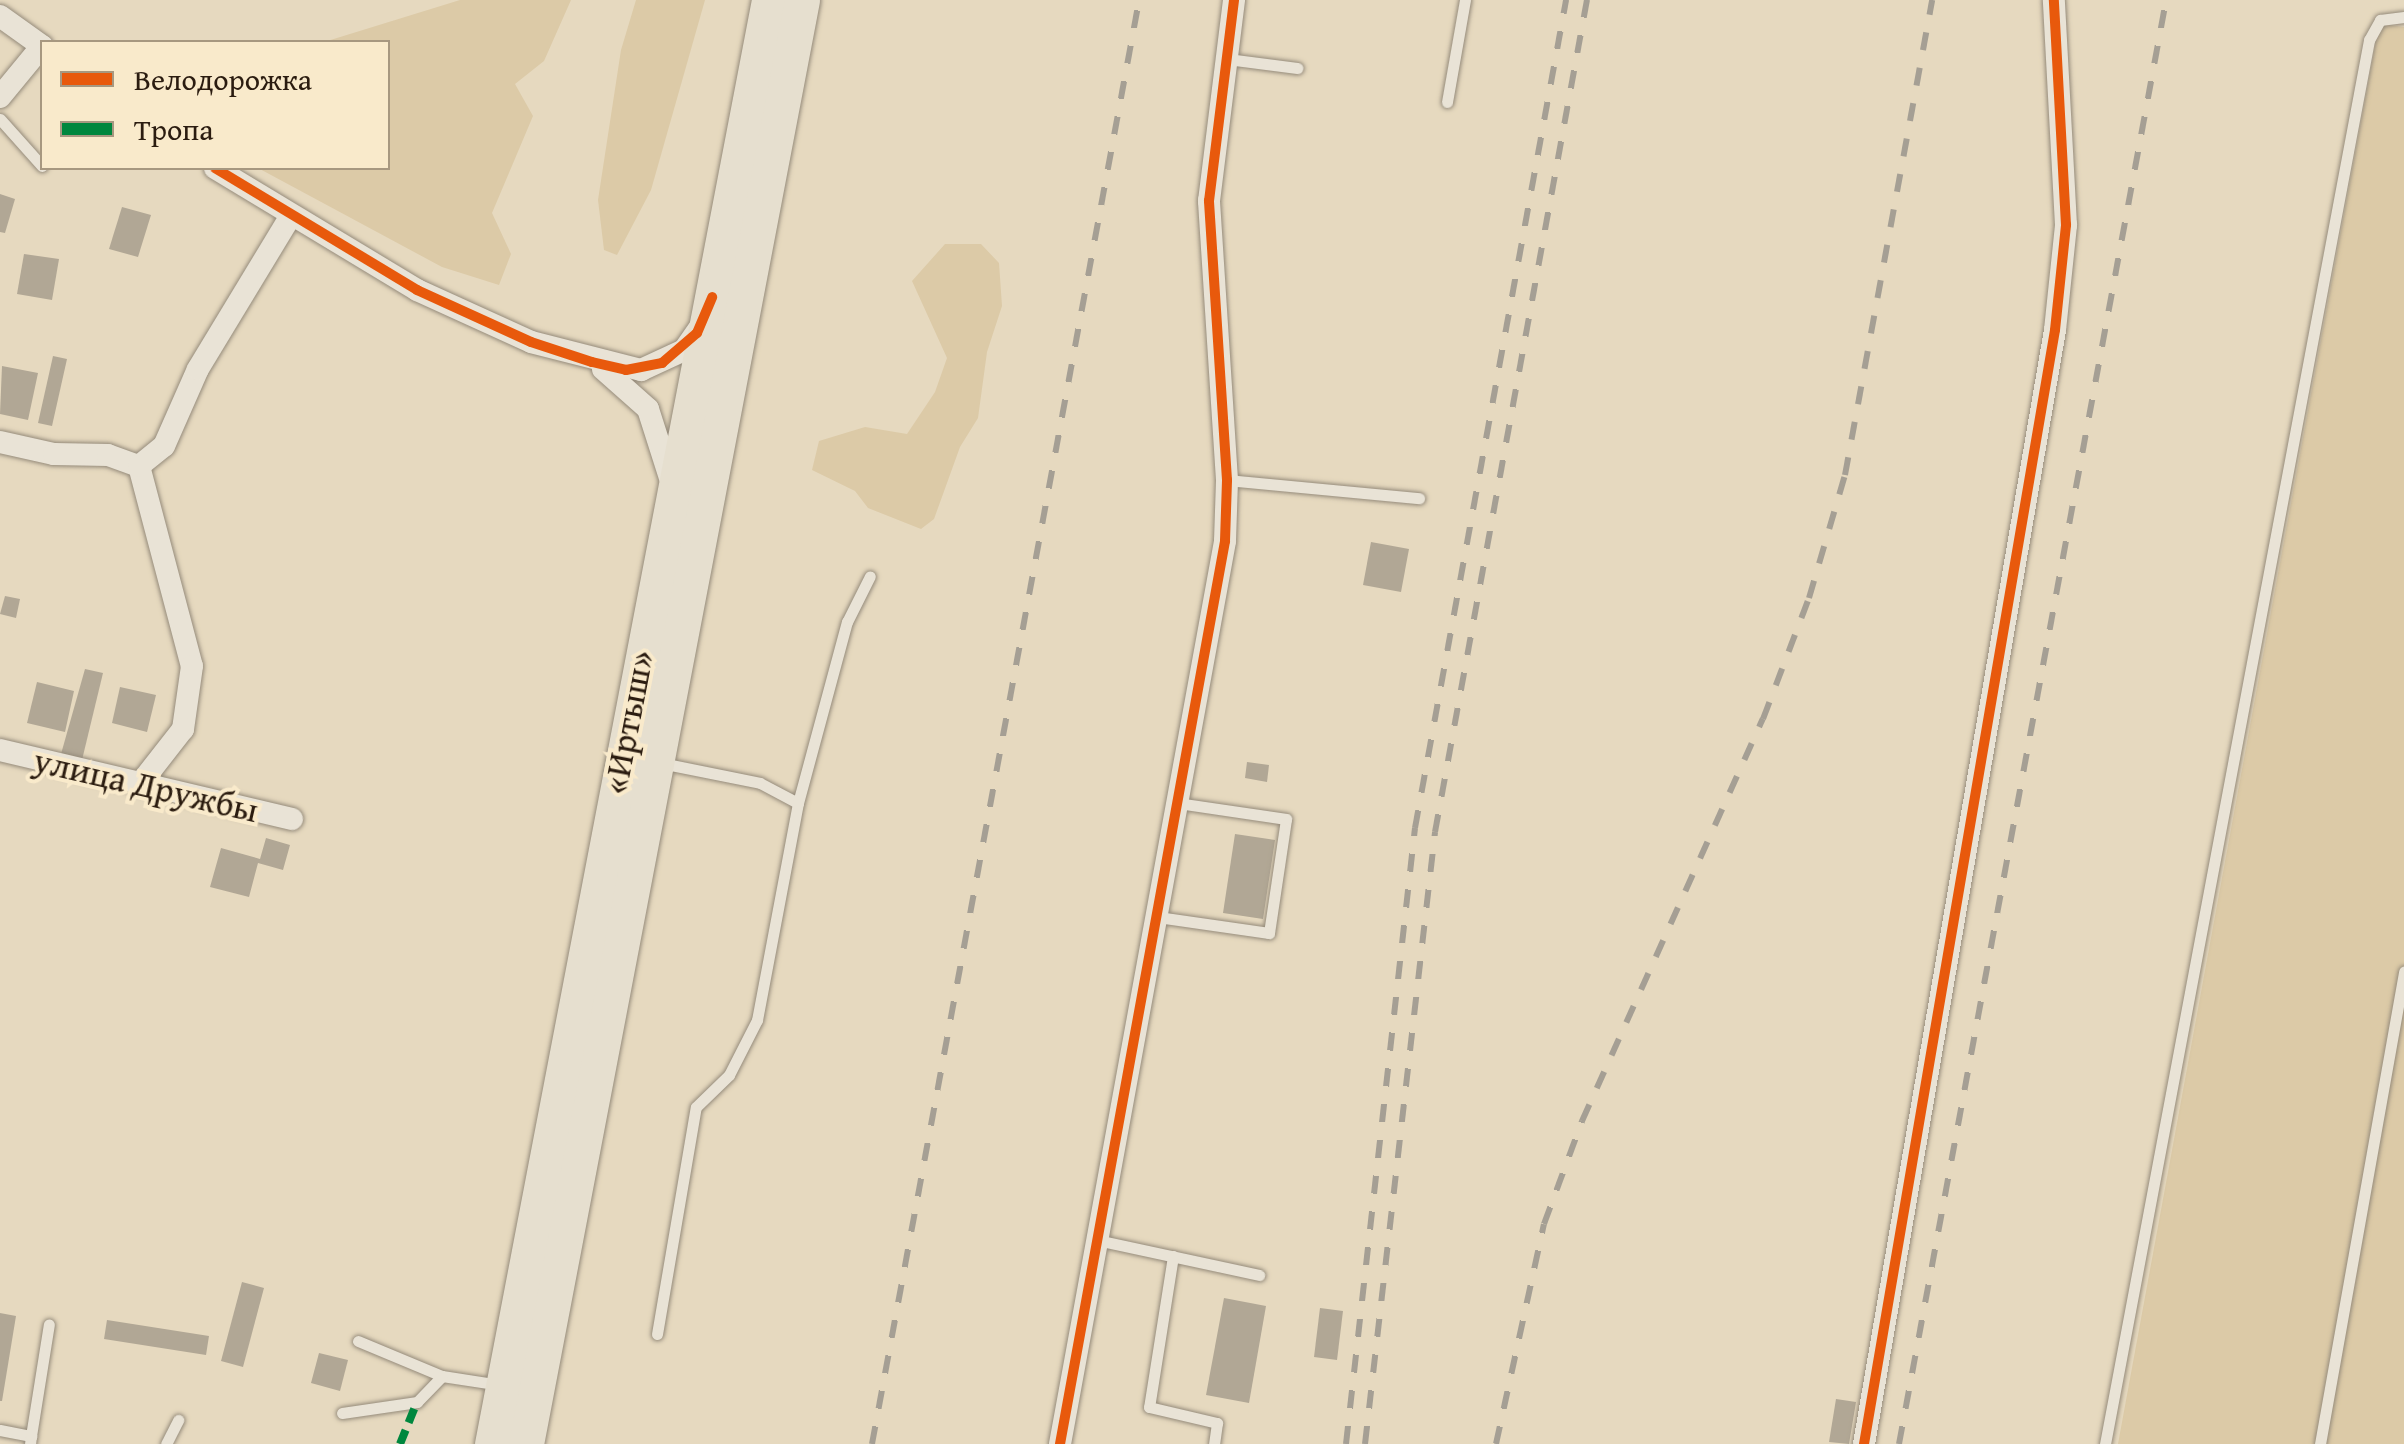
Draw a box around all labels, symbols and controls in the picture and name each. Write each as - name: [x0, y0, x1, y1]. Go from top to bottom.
- legend: [40, 40, 390, 170]
- text: Велодорожка: [134, 57, 312, 101]
- text: Тропа: [134, 107, 214, 151]
- street label: «Иртыш»: [594, 647, 662, 797]
- street label: улица Дружбы: [30, 739, 262, 831]

